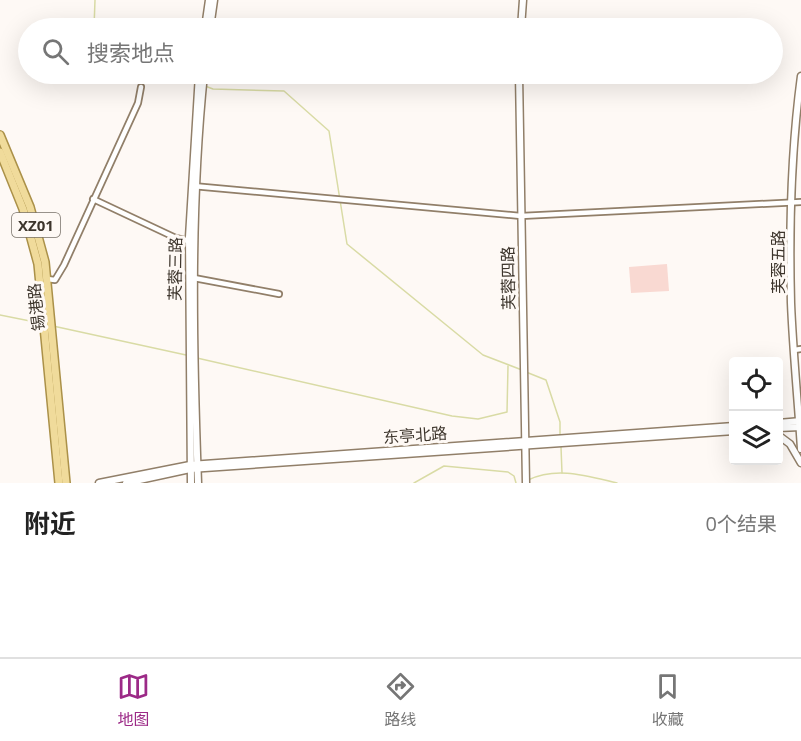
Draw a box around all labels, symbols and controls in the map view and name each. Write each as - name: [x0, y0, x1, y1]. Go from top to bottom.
- search box: [18, 18, 783, 84]
- icon: search: [39, 35, 72, 68]
- text: 搜索地点: [87, 37, 175, 67]
- road number: XZ01: [12, 213, 60, 237]
- street label: 芙蓉五路: [767, 230, 789, 294]
- street label: 芙蓉三路: [163, 237, 187, 301]
- street label: 芙蓉四路: [496, 246, 520, 310]
- street label: 锡港路: [23, 282, 49, 332]
- map controls: [729, 357, 783, 465]
- button: locate: [729, 357, 783, 411]
- button: layers: [729, 411, 783, 465]
- street label: 东亭北路: [382, 422, 448, 448]
- text: 附近: [24, 505, 76, 541]
- text: 0个结果: [706, 510, 777, 537]
- tab: 地图: [117, 670, 150, 730]
- tab: 路线: [384, 670, 417, 730]
- tab: 收藏: [651, 670, 684, 730]

